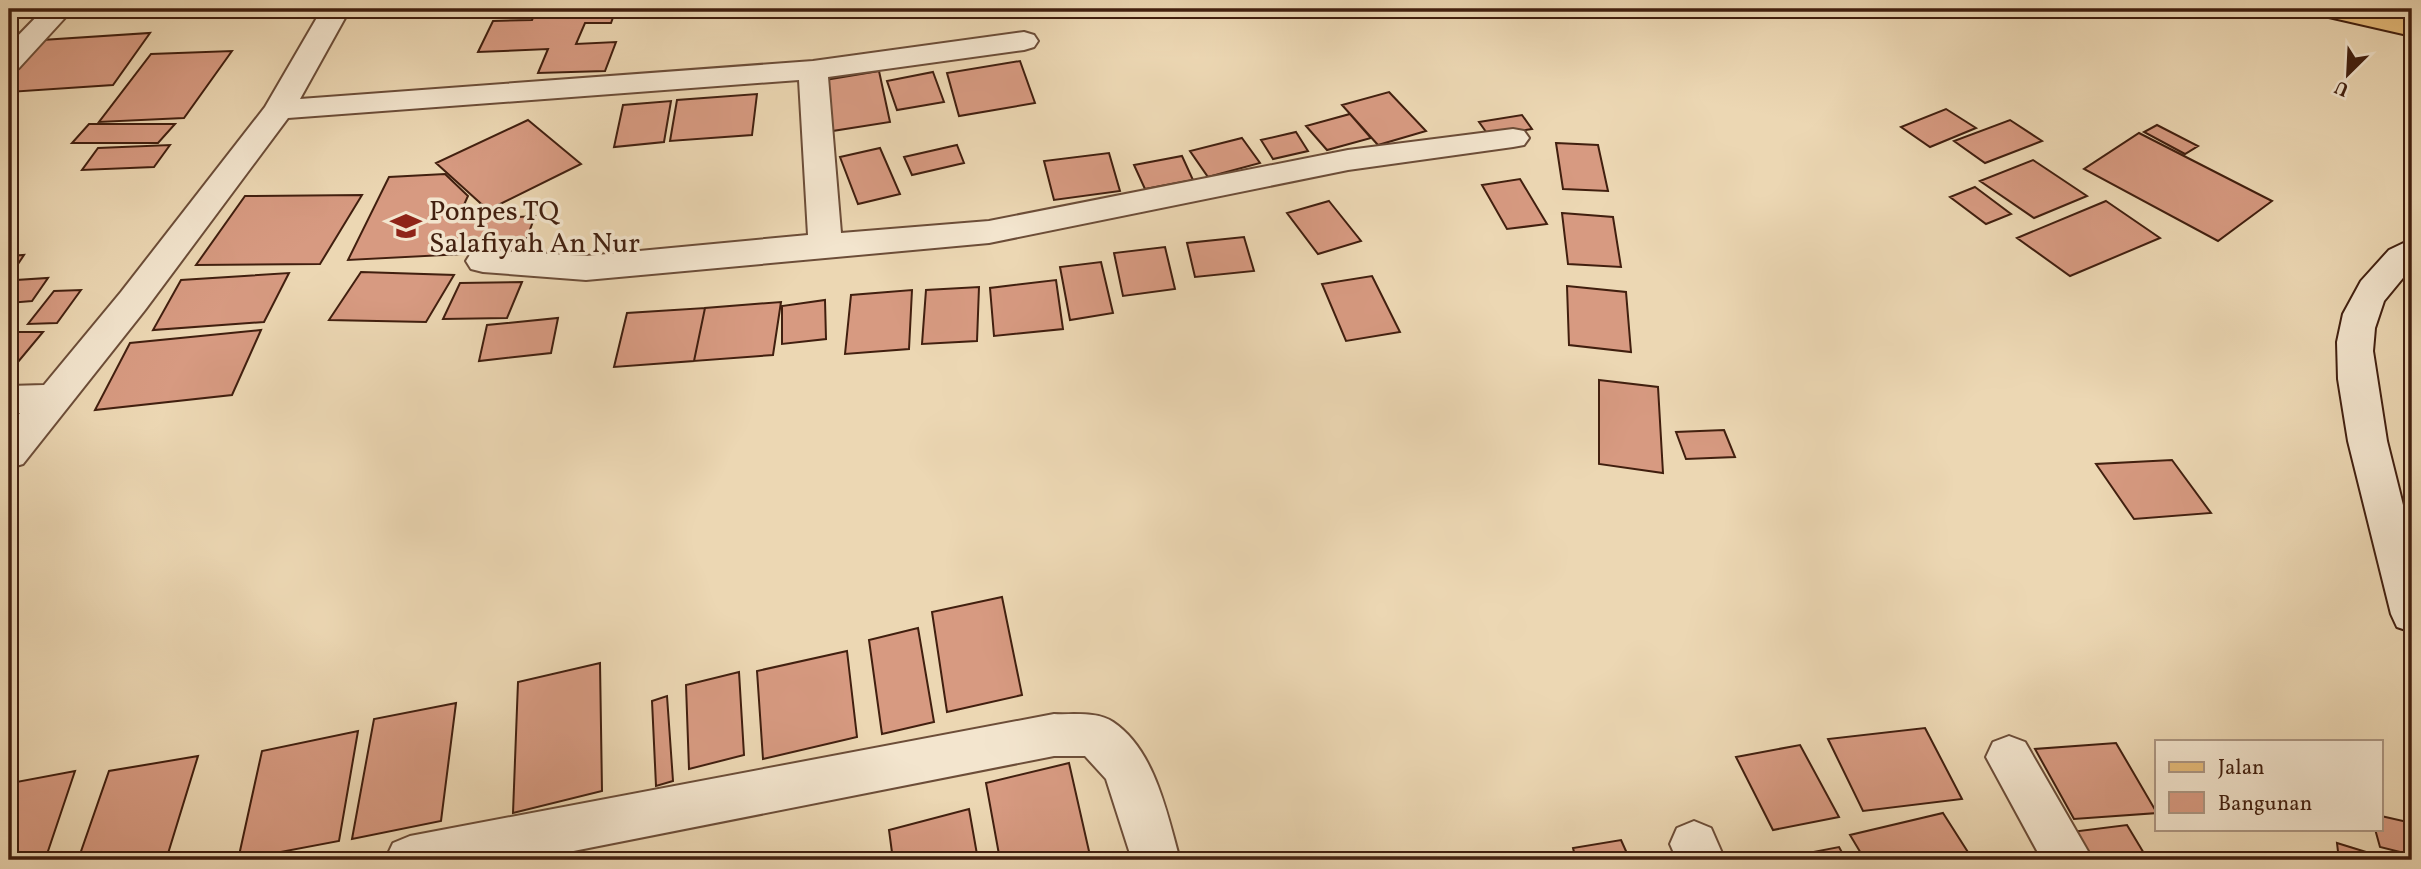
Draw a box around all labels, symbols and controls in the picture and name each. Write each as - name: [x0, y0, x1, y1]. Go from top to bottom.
- north arrow: [2312, 38, 2382, 108]
- text: U: [2331, 73, 2353, 102]
- place label: Ponpes TQ Salafiyah An Nur: [429, 193, 640, 264]
- school or university icon: Ponpes TQ Salafiyah An Nur: [389, 209, 423, 243]
- legend: [2155, 740, 2382, 830]
- text: Jalan: [2218, 754, 2265, 783]
- text: Bangunan: [2218, 790, 2312, 819]

